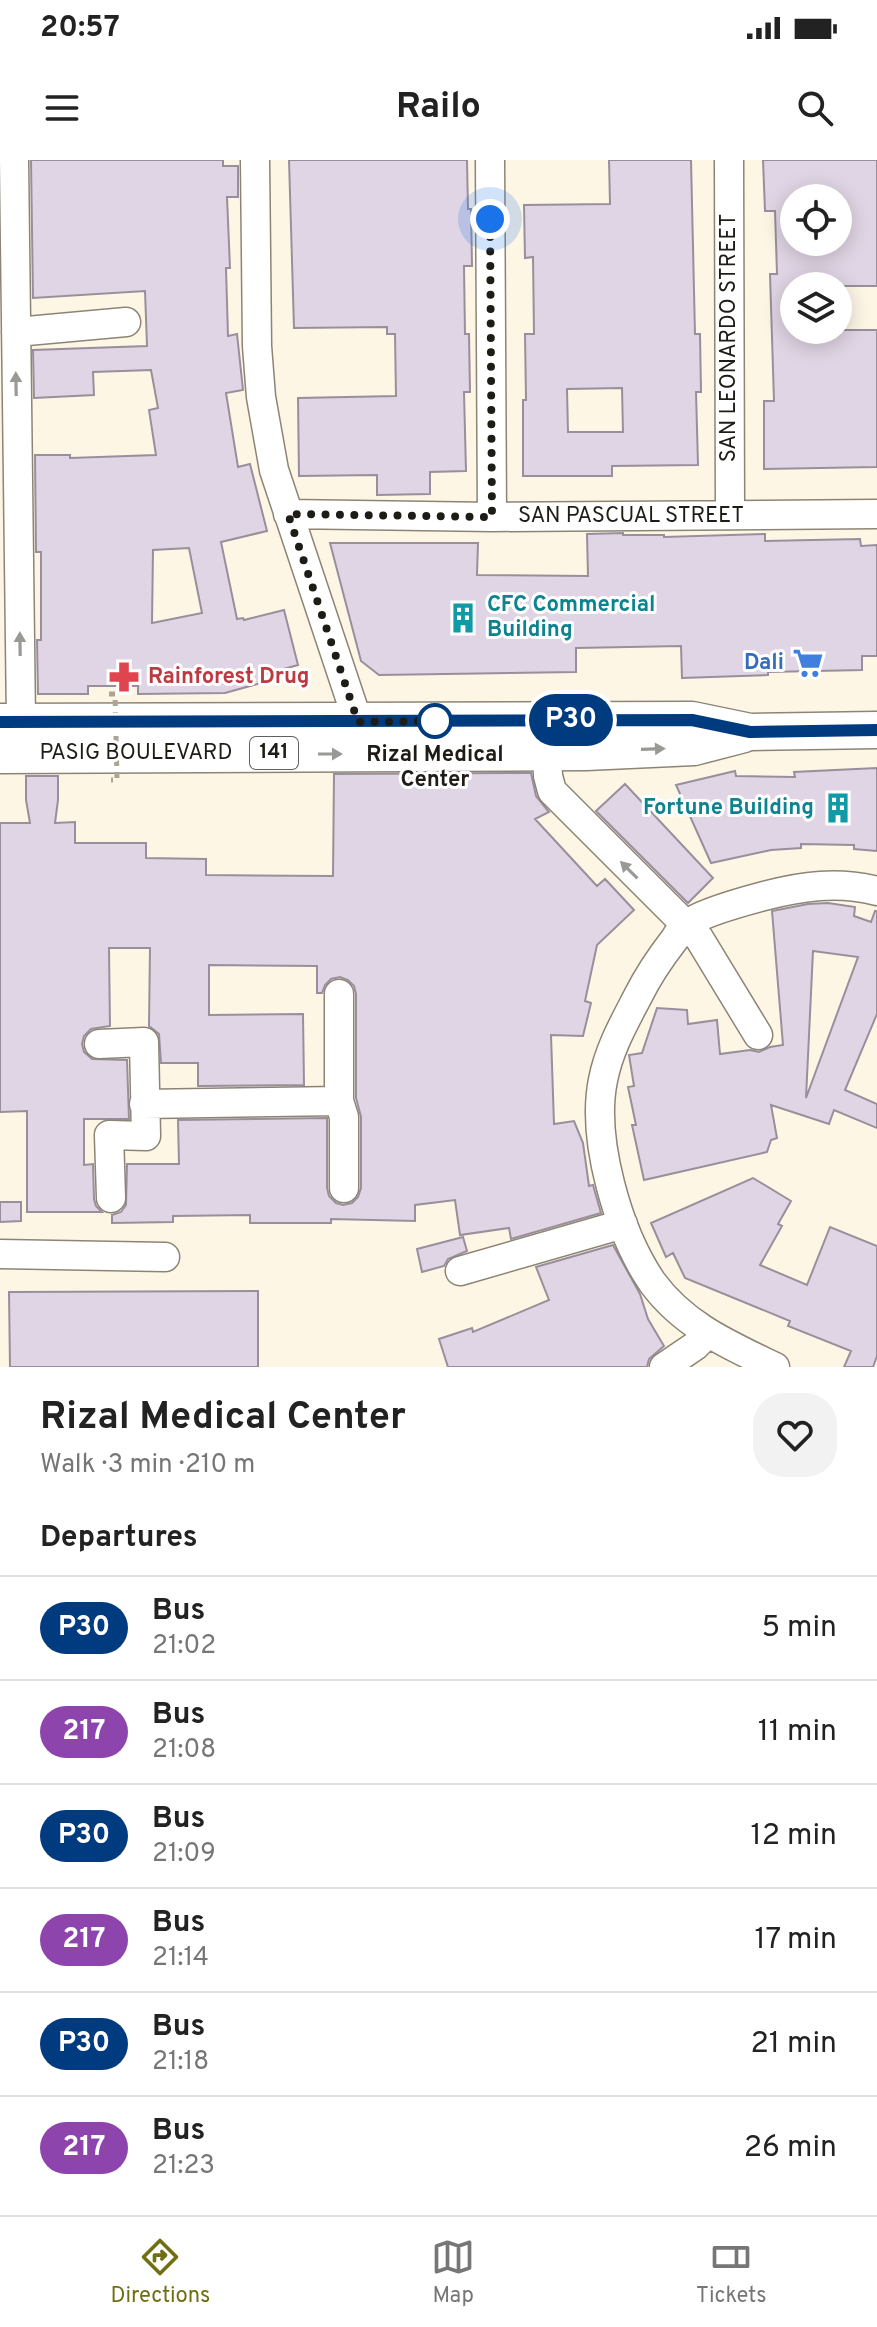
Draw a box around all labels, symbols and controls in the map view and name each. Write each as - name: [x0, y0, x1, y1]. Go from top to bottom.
- text: 20:57: [40, 10, 120, 47]
- text: Railo: [396, 85, 481, 131]
- icon: menu: [40, 86, 84, 130]
- icon: search: [793, 86, 837, 130]
- map controls: [780, 184, 852, 344]
- button: locate: [780, 184, 852, 256]
- your location: [470, 199, 510, 239]
- street label: SAN LEONARDO STREET: [716, 214, 743, 462]
- button: layers: [780, 272, 852, 344]
- one-way arrow: [10, 371, 23, 396]
- street label: SAN PASCUAL STREET: [518, 503, 744, 530]
- place label: CFC Commercial Building: [487, 592, 655, 644]
- building icon: CFC Commercial Building: [446, 601, 480, 635]
- one-way arrow: [14, 631, 26, 656]
- supermarket icon: Dali: [791, 646, 825, 680]
- place label: Dali: [744, 650, 784, 677]
- pharmacy icon: Rainforest Drug: [107, 660, 141, 694]
- place label: Rainforest Drug: [148, 664, 310, 691]
- line badge: P30: [525, 694, 617, 746]
- text: P30: [545, 702, 597, 738]
- marker: Rizal Medical Center: [418, 704, 452, 738]
- road number: 141: [250, 737, 298, 769]
- street label: PASIG BOULEVARD: [39, 740, 233, 767]
- place label: Rizal Medical Center: [366, 742, 504, 794]
- one-way arrow: [641, 742, 666, 755]
- one-way arrow: [318, 748, 343, 760]
- building icon: Fortune Building: [821, 791, 855, 825]
- place label: Fortune Building: [643, 795, 814, 822]
- one-way arrow: [621, 861, 639, 880]
- button: heart: [753, 1393, 837, 1477]
- text: Rizal Medical Center: [40, 1394, 406, 1443]
- text: Walk · 3 min · 210 m: [40, 1449, 255, 1482]
- text: Departures: [40, 1520, 198, 1557]
- text: Bus: [152, 1593, 205, 1630]
- text: P30: [58, 1610, 110, 1646]
- text: 5 min: [761, 1610, 837, 1647]
- text: 21:02: [152, 1630, 216, 1663]
- text: Bus: [152, 1697, 205, 1734]
- text: 217: [62, 1714, 106, 1750]
- text: 11 min: [758, 1714, 837, 1751]
- text: 21:08: [152, 1734, 216, 1767]
- text: Bus: [152, 1801, 205, 1838]
- text: P30: [58, 1818, 110, 1854]
- text: 12 min: [750, 1818, 837, 1855]
- text: 21:09: [152, 1838, 216, 1871]
- text: Bus: [152, 1905, 205, 1942]
- text: 217: [62, 1922, 106, 1958]
- text: 17 min: [754, 1922, 837, 1959]
- text: 21:14: [152, 1942, 209, 1975]
- text: Bus: [152, 2009, 205, 2046]
- text: P30: [58, 2026, 110, 2062]
- text: 21 min: [750, 2026, 837, 2063]
- text: 21:18: [152, 2046, 209, 2079]
- text: Bus: [152, 2113, 205, 2150]
- text: 217: [62, 2130, 106, 2166]
- text: 26 min: [744, 2130, 837, 2167]
- text: 21:23: [152, 2150, 215, 2183]
- tab: Directions: [110, 2235, 210, 2310]
- tab: Map: [431, 2235, 475, 2310]
- tab: Tickets: [696, 2235, 767, 2310]

